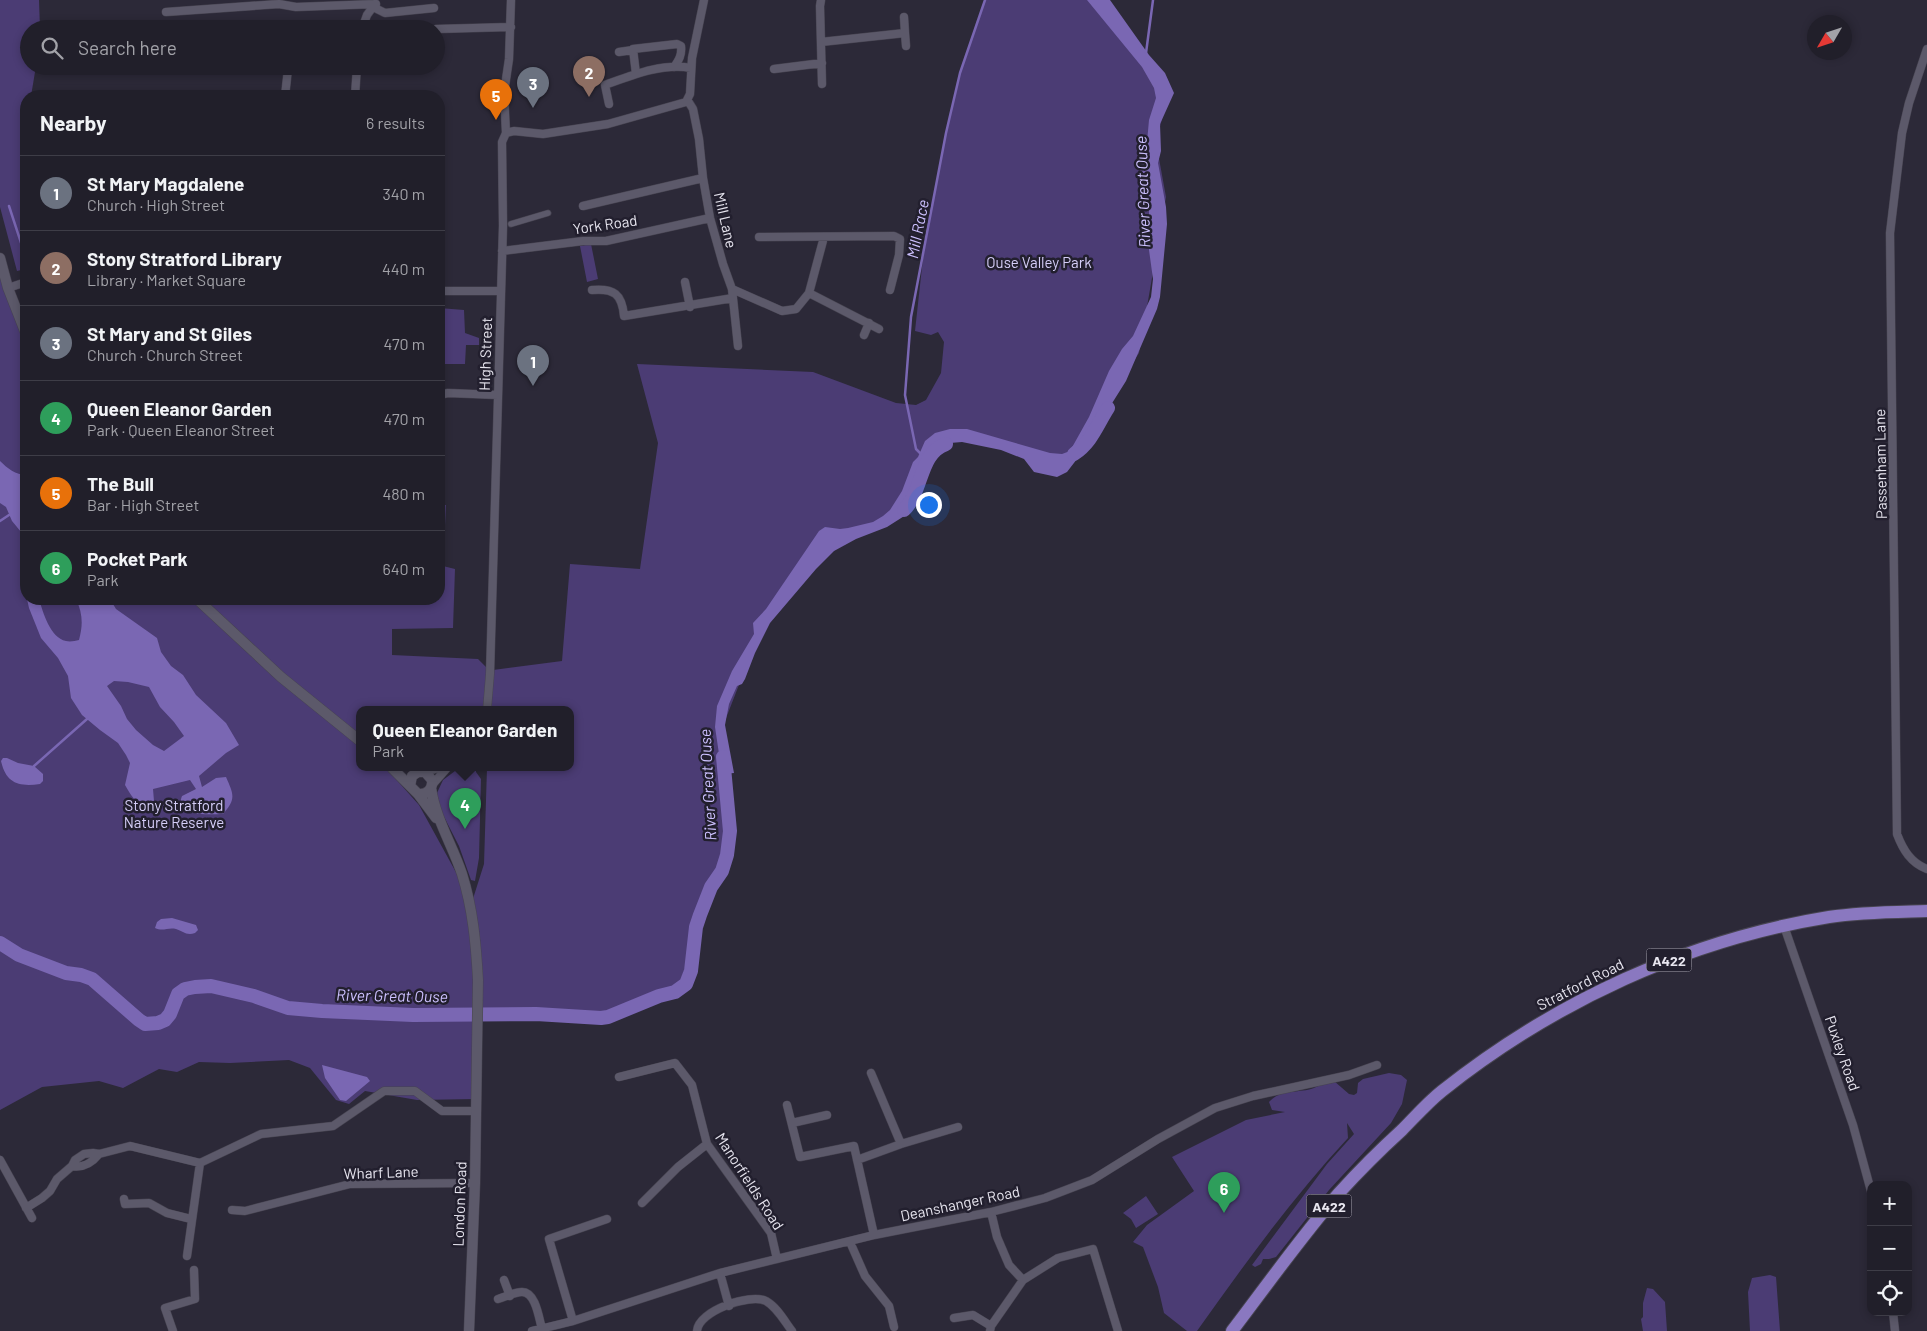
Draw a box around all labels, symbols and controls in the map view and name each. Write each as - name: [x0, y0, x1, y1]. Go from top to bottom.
- north arrow: [1807, 15, 1852, 60]
- search box: [20, 20, 445, 75]
- icon: search: [38, 34, 66, 62]
- text: Search here: [78, 36, 177, 59]
- pin: 2: [573, 56, 605, 97]
- pin: 3: [517, 67, 549, 108]
- pin: 5: [480, 79, 512, 120]
- text: Nearby: [40, 110, 106, 135]
- text: 6 results: [366, 113, 425, 132]
- water label: River Great Ouse: [1131, 136, 1153, 248]
- text: St Mary Magdalene: [87, 172, 245, 195]
- text: 1: [53, 184, 59, 203]
- text: 340 m: [382, 184, 425, 203]
- street label: Mill Lane: [711, 190, 741, 250]
- text: Church · High Street: [87, 195, 225, 214]
- water label: Mill Race: [902, 198, 932, 260]
- street label: York Road: [572, 211, 638, 237]
- text: Stony Stratford Library: [87, 247, 282, 270]
- park label: Ouse Valley Park: [986, 253, 1092, 271]
- text: 2: [52, 259, 60, 278]
- text: 440 m: [382, 259, 425, 278]
- text: Library · Market Square: [87, 270, 246, 289]
- street label: High Street: [475, 317, 495, 391]
- text: St Mary and St Giles: [87, 322, 252, 345]
- text: 3: [52, 334, 60, 353]
- text: 470 m: [384, 334, 425, 353]
- text: Church · Church Street: [87, 345, 243, 364]
- pin: 1: [517, 345, 549, 386]
- text: Queen Eleanor Garden: [87, 397, 272, 420]
- text: 4: [51, 409, 61, 428]
- text: 470 m: [384, 409, 425, 428]
- street label: Passenham Lane: [1870, 409, 1890, 519]
- text: Park · Queen Eleanor Street: [87, 420, 275, 439]
- text: The Bull: [87, 472, 154, 495]
- text: 5: [52, 484, 60, 503]
- text: 480 m: [382, 484, 425, 503]
- your location: [916, 492, 942, 518]
- text: Bar · High Street: [87, 495, 199, 514]
- text: Pocket Park: [87, 547, 188, 570]
- text: 6: [52, 559, 60, 578]
- text: 640 m: [382, 559, 425, 578]
- text: Park: [87, 570, 118, 589]
- popup: [356, 706, 574, 771]
- text: Queen Eleanor Garden: [373, 718, 557, 741]
- water label: River Great Ouse: [695, 729, 719, 841]
- text: Park: [373, 741, 404, 760]
- pin: 4: [449, 788, 481, 829]
- park label: Stony Stratford Nature Reserve: [124, 796, 224, 831]
- road number: A422: [1646, 948, 1692, 972]
- street label: Stratford Road: [1533, 954, 1627, 1014]
- water label: River Great Ouse: [336, 985, 448, 1005]
- street label: Puxley Road: [1822, 1013, 1864, 1093]
- street label: Manorfields Road: [712, 1129, 788, 1233]
- street label: London Road: [449, 1161, 469, 1247]
- street label: Wharf Lane: [343, 1162, 419, 1182]
- pin: 6: [1208, 1172, 1240, 1213]
- map controls: [1867, 1181, 1912, 1316]
- button: +: [1867, 1181, 1912, 1226]
- street label: Deanshanger Road: [899, 1182, 1021, 1224]
- road number: A422: [1306, 1194, 1352, 1218]
- button: −: [1867, 1226, 1912, 1271]
- button: locate: [1867, 1271, 1912, 1316]

